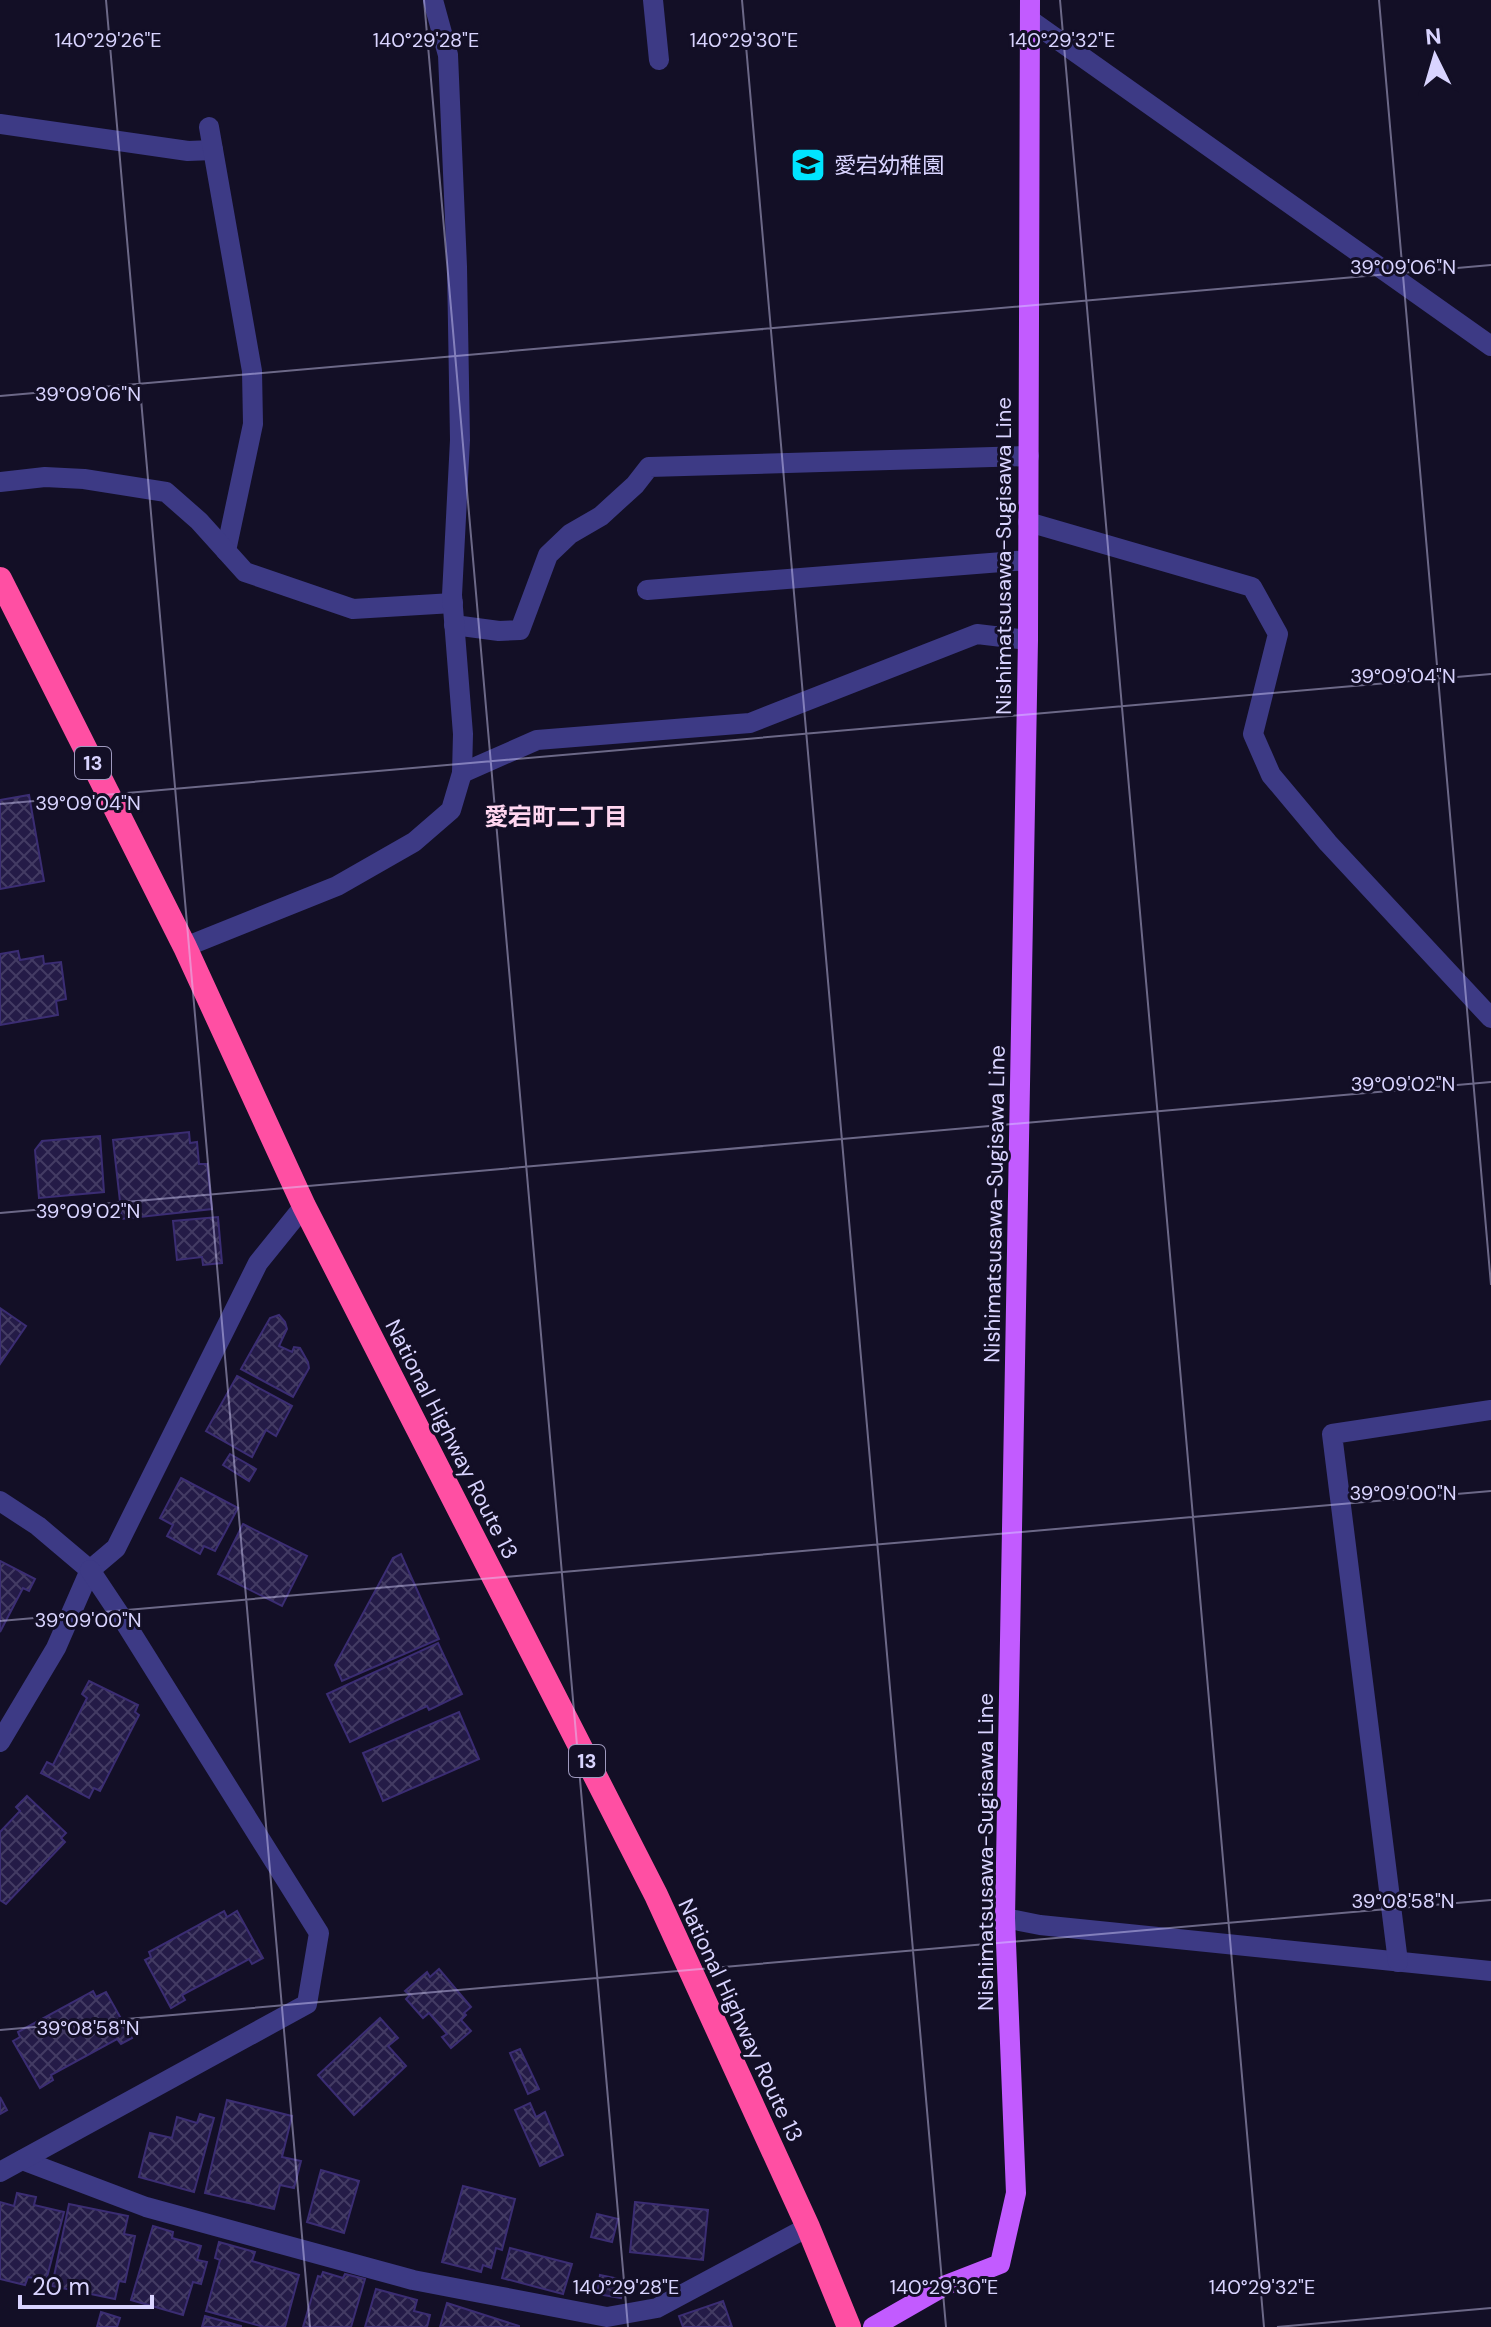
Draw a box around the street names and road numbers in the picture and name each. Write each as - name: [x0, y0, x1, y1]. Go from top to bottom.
- street label: Nishimatsusawa-Sugisawa Line: [989, 397, 1018, 715]
- road number: 13: [75, 747, 111, 779]
- street label: Nishimatsusawa-Sugisawa Line: [977, 1045, 1012, 1363]
- street label: National Highway Route 13: [378, 1315, 525, 1564]
- street label: Nishimatsusawa-Sugisawa Line: [971, 1693, 1000, 2011]
- road number: 13: [569, 1745, 605, 1777]
- street label: National Highway Route 13: [671, 1894, 810, 2146]

